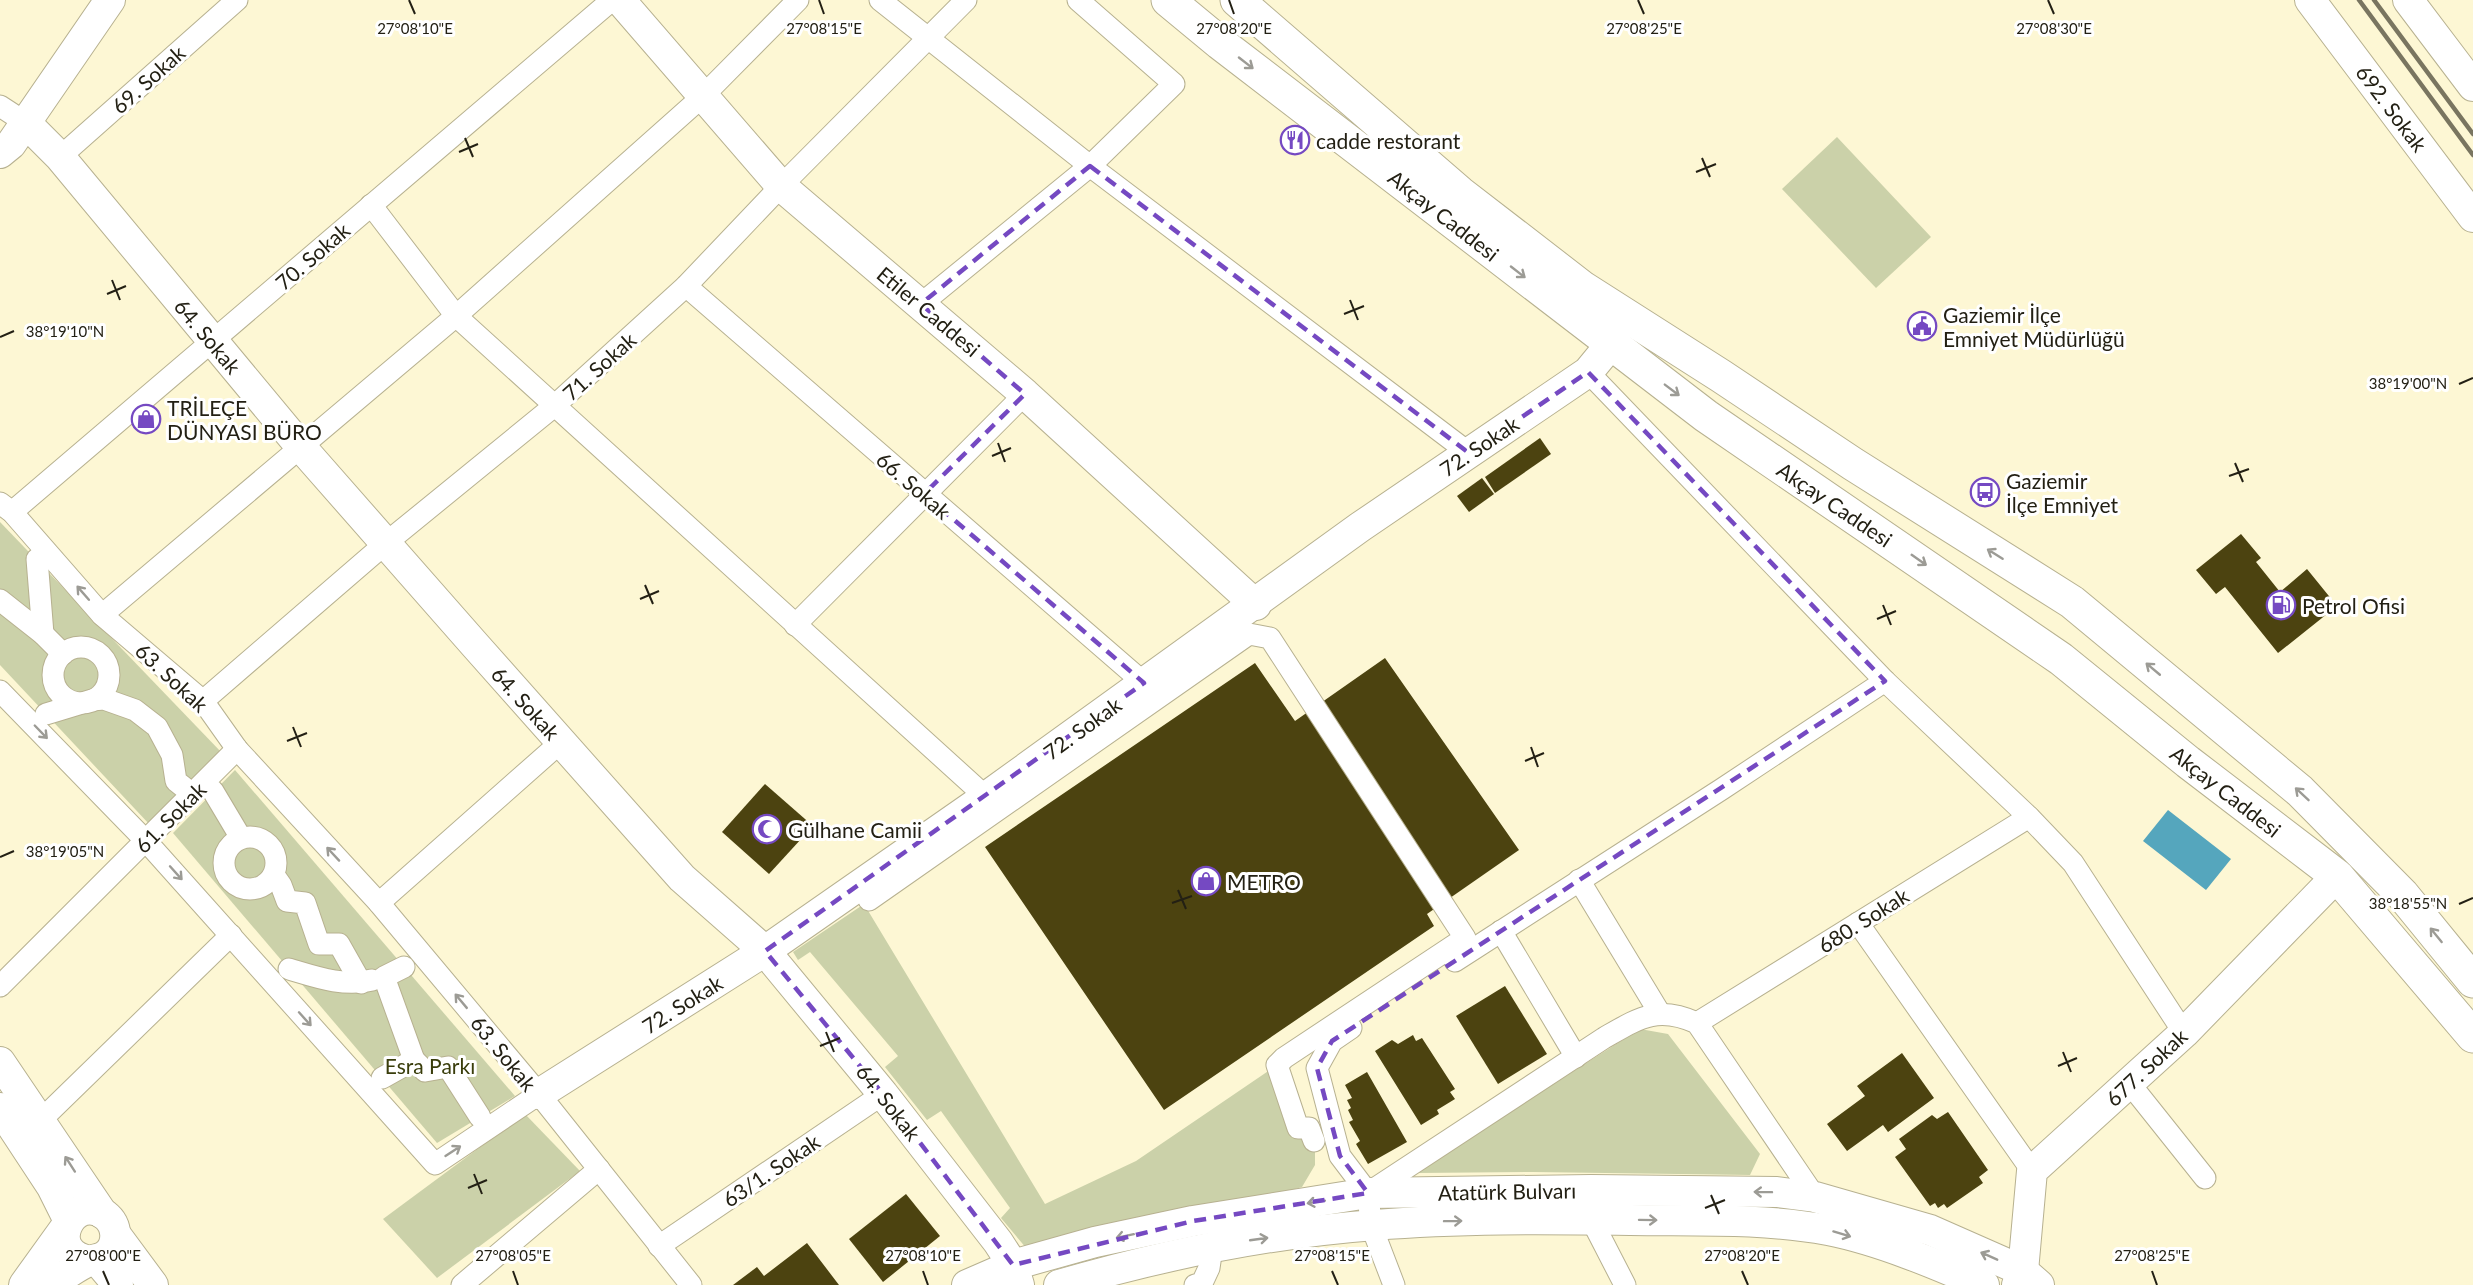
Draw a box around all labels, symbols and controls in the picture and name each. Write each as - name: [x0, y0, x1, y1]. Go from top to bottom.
- text: 27°08'10"E: [377, 19, 453, 37]
- text: 27°08'15"E: [786, 19, 862, 37]
- text: 27°08'20"E: [1196, 19, 1272, 37]
- text: 27°08'25"E: [1606, 19, 1682, 37]
- text: 27°08'30"E: [2016, 19, 2092, 37]
- street label: 69. Sokak: [106, 39, 190, 118]
- one-way arrow: [1238, 57, 1254, 70]
- street label: 692. Sokak: [2351, 60, 2433, 156]
- restaurant icon: cadde restorant: [1279, 124, 1311, 156]
- place label: cadde restorant: [1316, 128, 1461, 153]
- street label: Akçay Caddesi: [1384, 164, 1504, 266]
- street label: 70. Sokak: [270, 217, 354, 295]
- street label: Etiler Caddesi: [873, 261, 985, 361]
- one-way arrow: [1509, 265, 1525, 278]
- street label: 64. Sokak: [170, 294, 247, 379]
- place label: Gaziemir İlçe Emniyet Müdürlüğü: [1943, 302, 2125, 351]
- public building icon: Gaziemir İlçe Emniyet Müdürlüğü: [1906, 310, 1938, 342]
- text: 38°19'10"N: [26, 322, 104, 340]
- street label: 71. Sokak: [557, 326, 641, 405]
- text: 38°19'00"N: [2369, 374, 2447, 392]
- one-way arrow: [1664, 384, 1680, 397]
- place label: TRİLEÇE DÜNYASI BÜRO: [167, 395, 322, 444]
- shop icon: TRİLEÇE DÜNYASI BÜRO: [130, 403, 162, 435]
- street label: 72. Sokak: [1435, 410, 1523, 481]
- street label: 66. Sokak: [872, 446, 956, 524]
- street label: Akçay Caddesi: [1773, 456, 1897, 552]
- place label: Gaziemir İlçe Emniyet: [2006, 468, 2118, 517]
- bus stop icon: Gaziemir İlçe Emniyet: [1969, 476, 2001, 508]
- one-way arrow: [1987, 548, 2004, 560]
- one-way arrow: [1911, 554, 1927, 566]
- one-way arrow: [76, 586, 90, 601]
- fuel station icon: Petrol Ofisi: [2265, 589, 2297, 621]
- place label: Petrol Ofisi: [2302, 593, 2405, 618]
- street label: 63. Sokak: [131, 637, 214, 717]
- street label: 64. Sokak: [487, 661, 566, 745]
- one-way arrow: [2145, 662, 2161, 675]
- street label: 72. Sokak: [1038, 691, 1126, 764]
- one-way arrow: [33, 725, 48, 740]
- street label: Akçay Caddesi: [2166, 740, 2286, 842]
- street label: 61. Sokak: [129, 776, 211, 858]
- one-way arrow: [2295, 786, 2310, 801]
- mosque icon: Gülhane Camii: [751, 813, 783, 845]
- place label: Gülhane Camii: [788, 817, 922, 842]
- text: 38°19'05"N: [26, 842, 104, 860]
- one-way arrow: [326, 847, 340, 862]
- shop icon: METRO: [1190, 865, 1222, 897]
- one-way arrow: [169, 866, 183, 881]
- place label: METRO: [1227, 869, 1301, 894]
- street label: 680. Sokak: [1813, 882, 1913, 958]
- text: 38°18'55"N: [2369, 894, 2447, 912]
- one-way arrow: [2430, 927, 2443, 943]
- street label: 72. Sokak: [637, 969, 727, 1038]
- one-way arrow: [454, 994, 468, 1009]
- street label: 63. Sokak: [466, 1010, 542, 1096]
- one-way arrow: [298, 1011, 312, 1026]
- street label: 677. Sokak: [2100, 1023, 2192, 1111]
- park label: Esra Parkı: [385, 1053, 475, 1078]
- street label: 64. Sokak: [852, 1059, 927, 1145]
- street label: 63/1. Sokak: [718, 1128, 824, 1212]
- one-way arrow: [444, 1145, 461, 1157]
- one-way arrow: [64, 1156, 76, 1173]
- street label: Atatürk Bulvarı: [1438, 1177, 1576, 1205]
- one-way arrow: [1753, 1186, 1773, 1198]
- one-way arrow: [1307, 1196, 1327, 1207]
- one-way arrow: [1638, 1214, 1658, 1226]
- one-way arrow: [1443, 1215, 1463, 1227]
- one-way arrow: [1832, 1229, 1851, 1240]
- one-way arrow: [1115, 1231, 1135, 1242]
- one-way arrow: [1249, 1234, 1269, 1245]
- text: 27°08'00"E: [65, 1246, 141, 1264]
- text: 27°08'05"E: [475, 1246, 551, 1264]
- text: 27°08'10"E: [885, 1246, 961, 1264]
- text: 27°08'15"E: [1294, 1246, 1370, 1264]
- text: 27°08'20"E: [1704, 1246, 1780, 1264]
- text: 27°08'25"E: [2114, 1246, 2190, 1264]
- one-way arrow: [1981, 1250, 1999, 1261]

